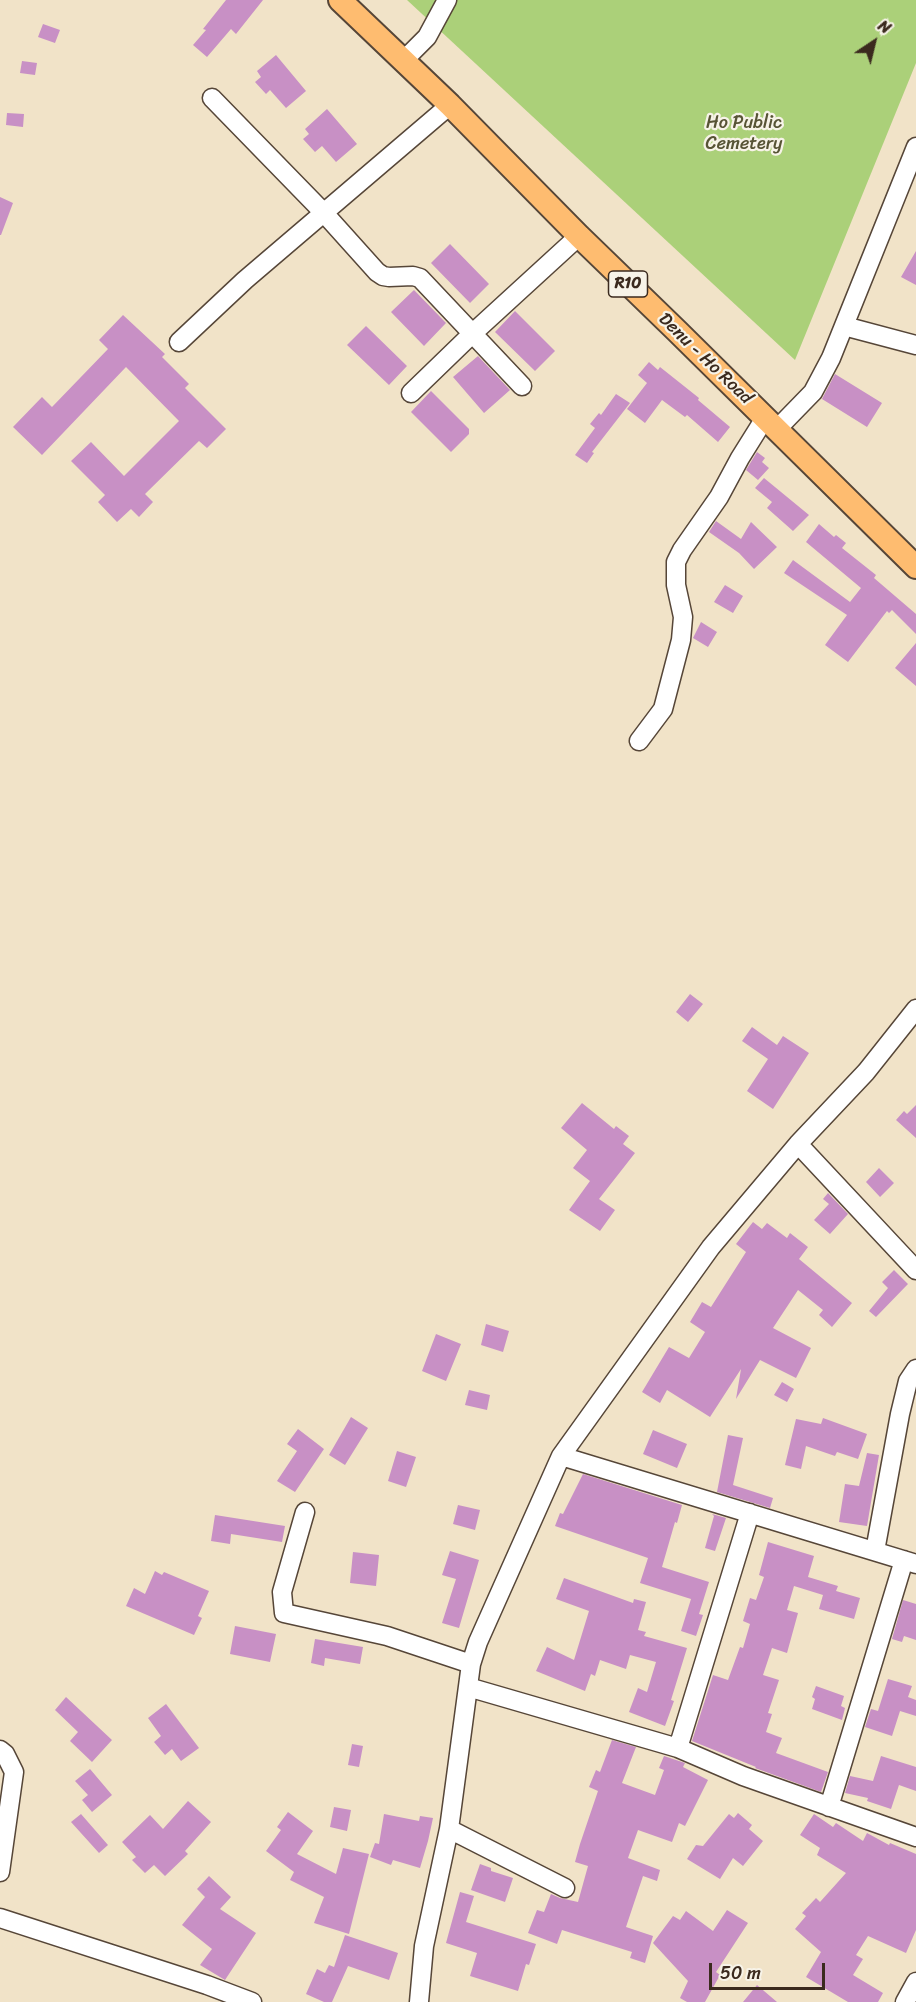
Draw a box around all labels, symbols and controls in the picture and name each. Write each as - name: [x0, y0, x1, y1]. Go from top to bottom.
- north arrow: [844, 12, 904, 72]
- text: N: [872, 12, 897, 42]
- park label: Ho Public Cemetery: [706, 112, 782, 154]
- road number: R10: [608, 271, 648, 297]
- street label: Denu - Ho Road: [654, 309, 756, 409]
- scale bar: [712, 1951, 828, 1989]
- text: 50 m: [720, 1957, 761, 1989]

